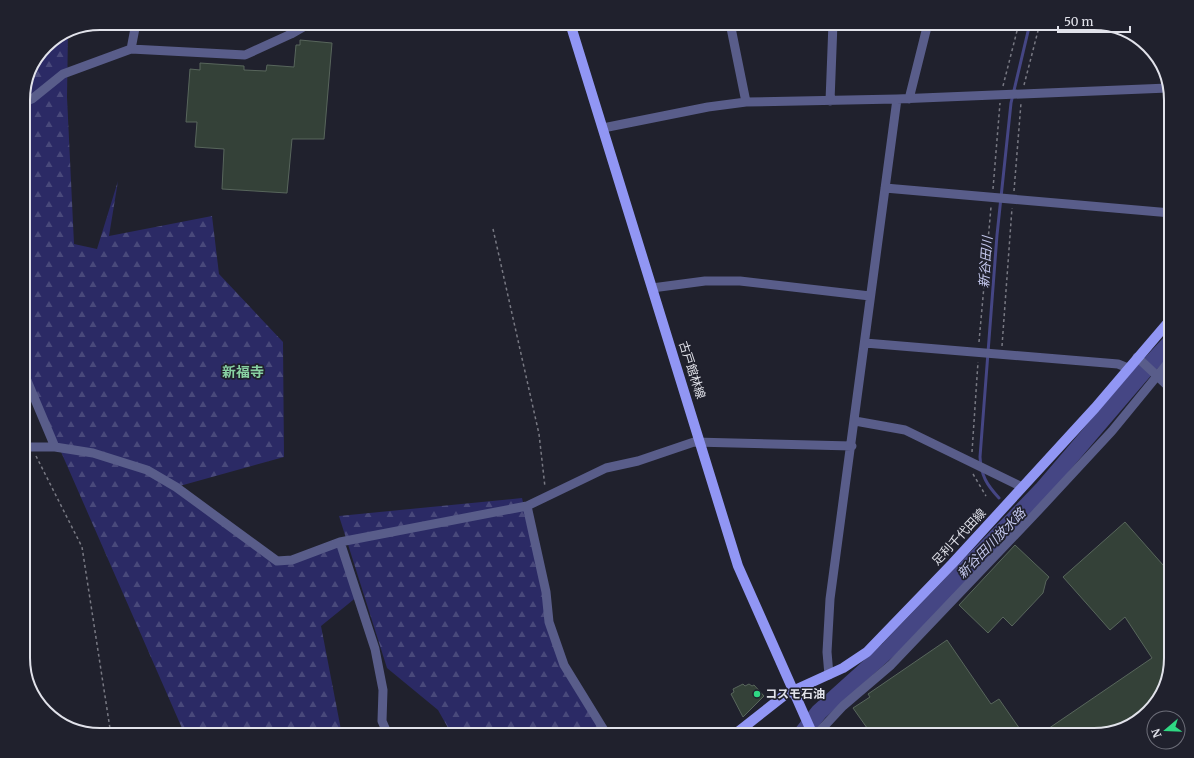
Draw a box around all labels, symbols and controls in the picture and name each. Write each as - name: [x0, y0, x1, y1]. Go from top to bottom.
- scale bar: [1058, 8, 1130, 34]
- text: 50 m: [1064, 14, 1093, 29]
- water label: 新谷田川: [975, 234, 996, 289]
- street label: 古戸館林線: [676, 339, 709, 401]
- district label: 新福寺: [222, 363, 264, 381]
- water label: 新谷田川放水路: [954, 504, 1030, 582]
- street label: 足利千代田線: [929, 505, 989, 568]
- place label: コスモ石油: [765, 686, 825, 701]
- marker: コスモ石油: [752, 689, 762, 699]
- north arrow: [1146, 710, 1186, 750]
- text: N: [1148, 727, 1165, 740]

